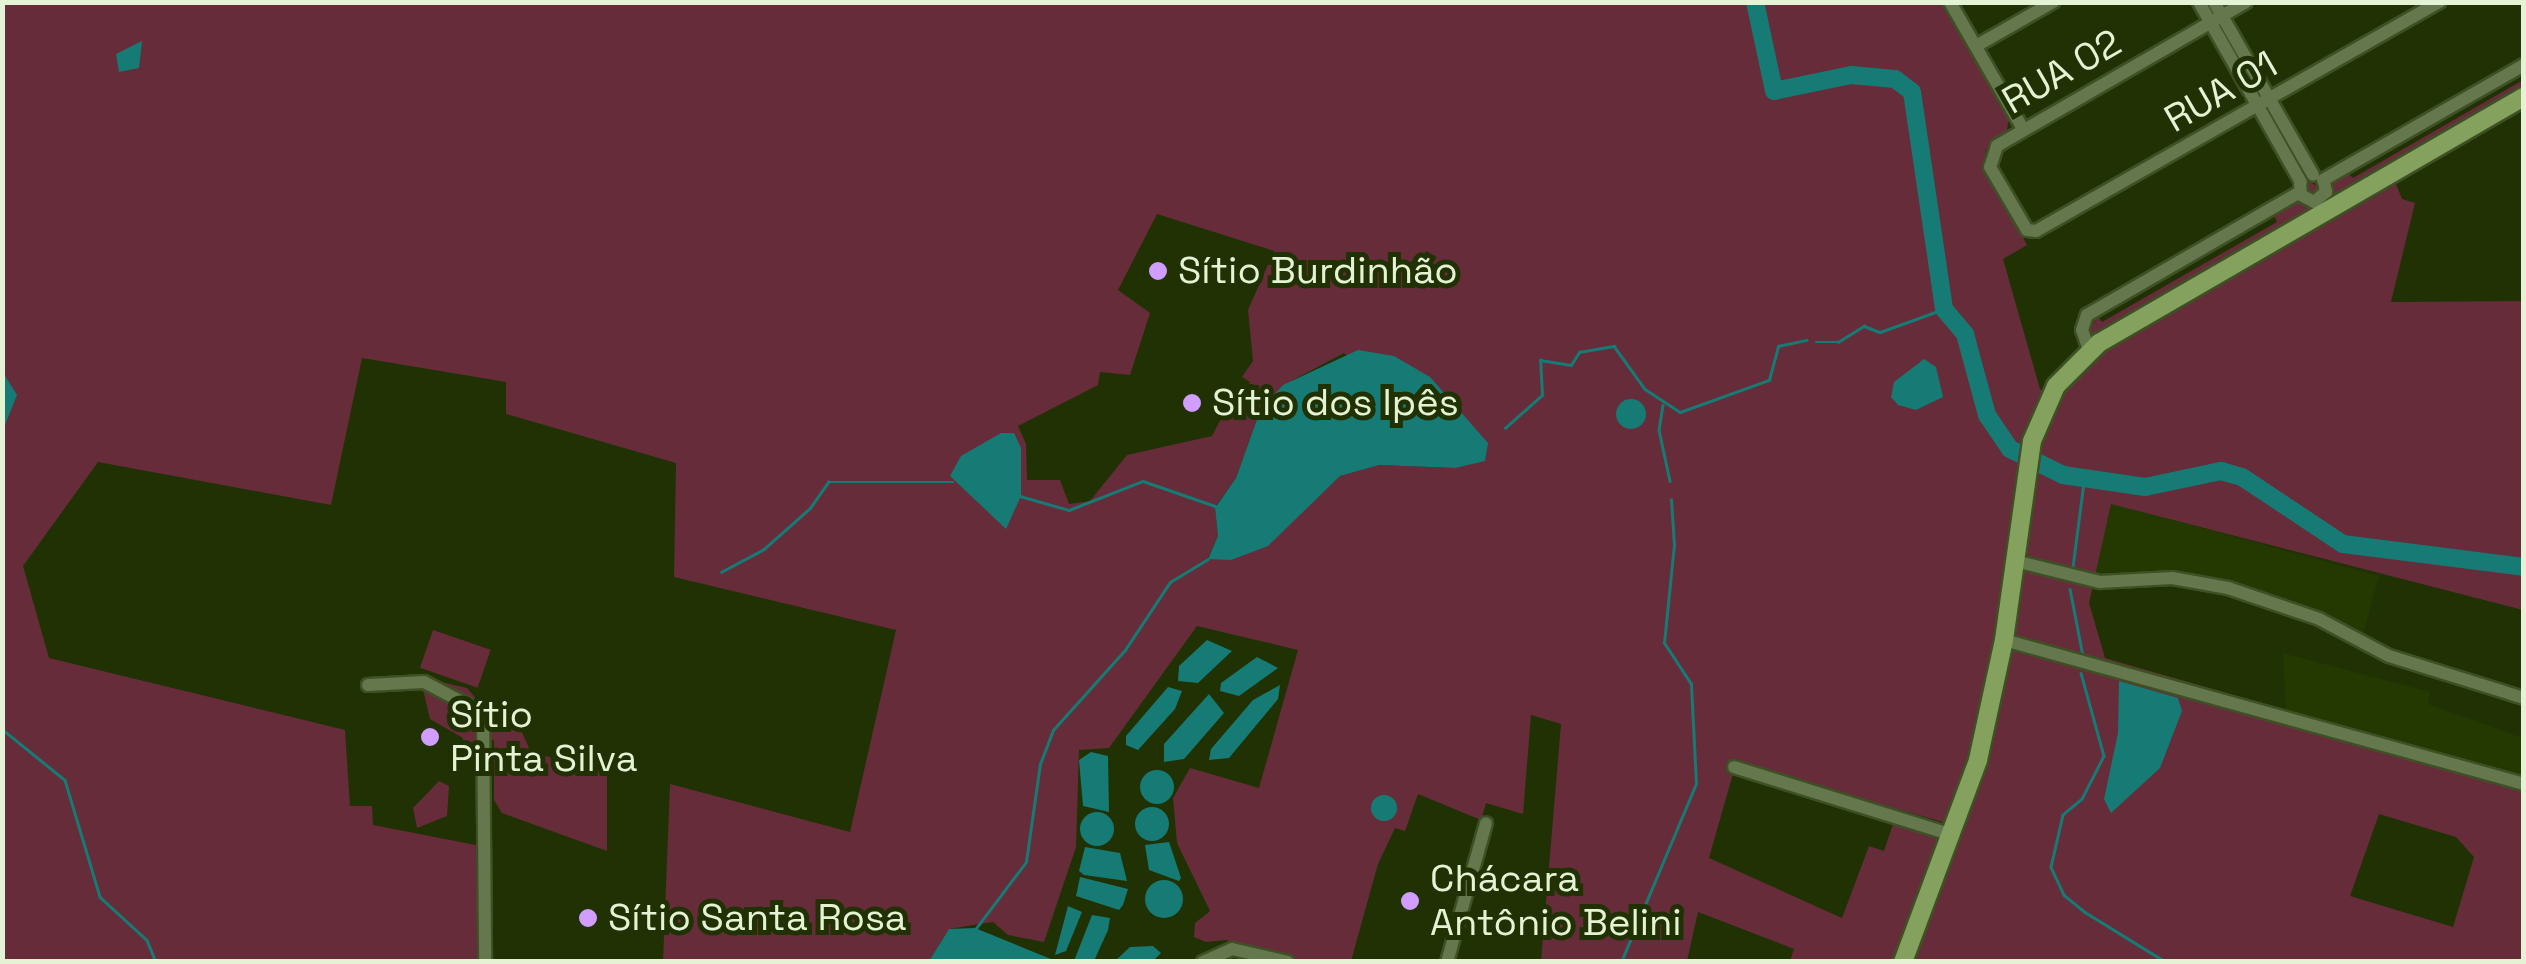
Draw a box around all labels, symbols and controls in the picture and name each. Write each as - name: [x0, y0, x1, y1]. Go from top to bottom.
- street label: RUA 02: [1994, 20, 2130, 124]
- street label: RUA 01: [2156, 42, 2286, 142]
- place label: Sítio Burdinhão: [1178, 248, 1458, 294]
- marker: Sítio Burdinhão: [1147, 260, 1169, 282]
- place label: Sítio dos Ipês: [1212, 380, 1459, 426]
- marker: Sítio dos Ipês: [1181, 392, 1203, 414]
- place label: Sítio Pinta Silva: [450, 692, 638, 782]
- marker: Sítio Pinta Silva: [419, 726, 441, 748]
- place label: Chácara Antônio Belini: [1430, 856, 1682, 946]
- marker: Chácara Antônio Belini: [1399, 890, 1421, 912]
- place label: Sítio Santa Rosa: [608, 895, 907, 941]
- marker: Sítio Santa Rosa: [577, 907, 599, 929]

